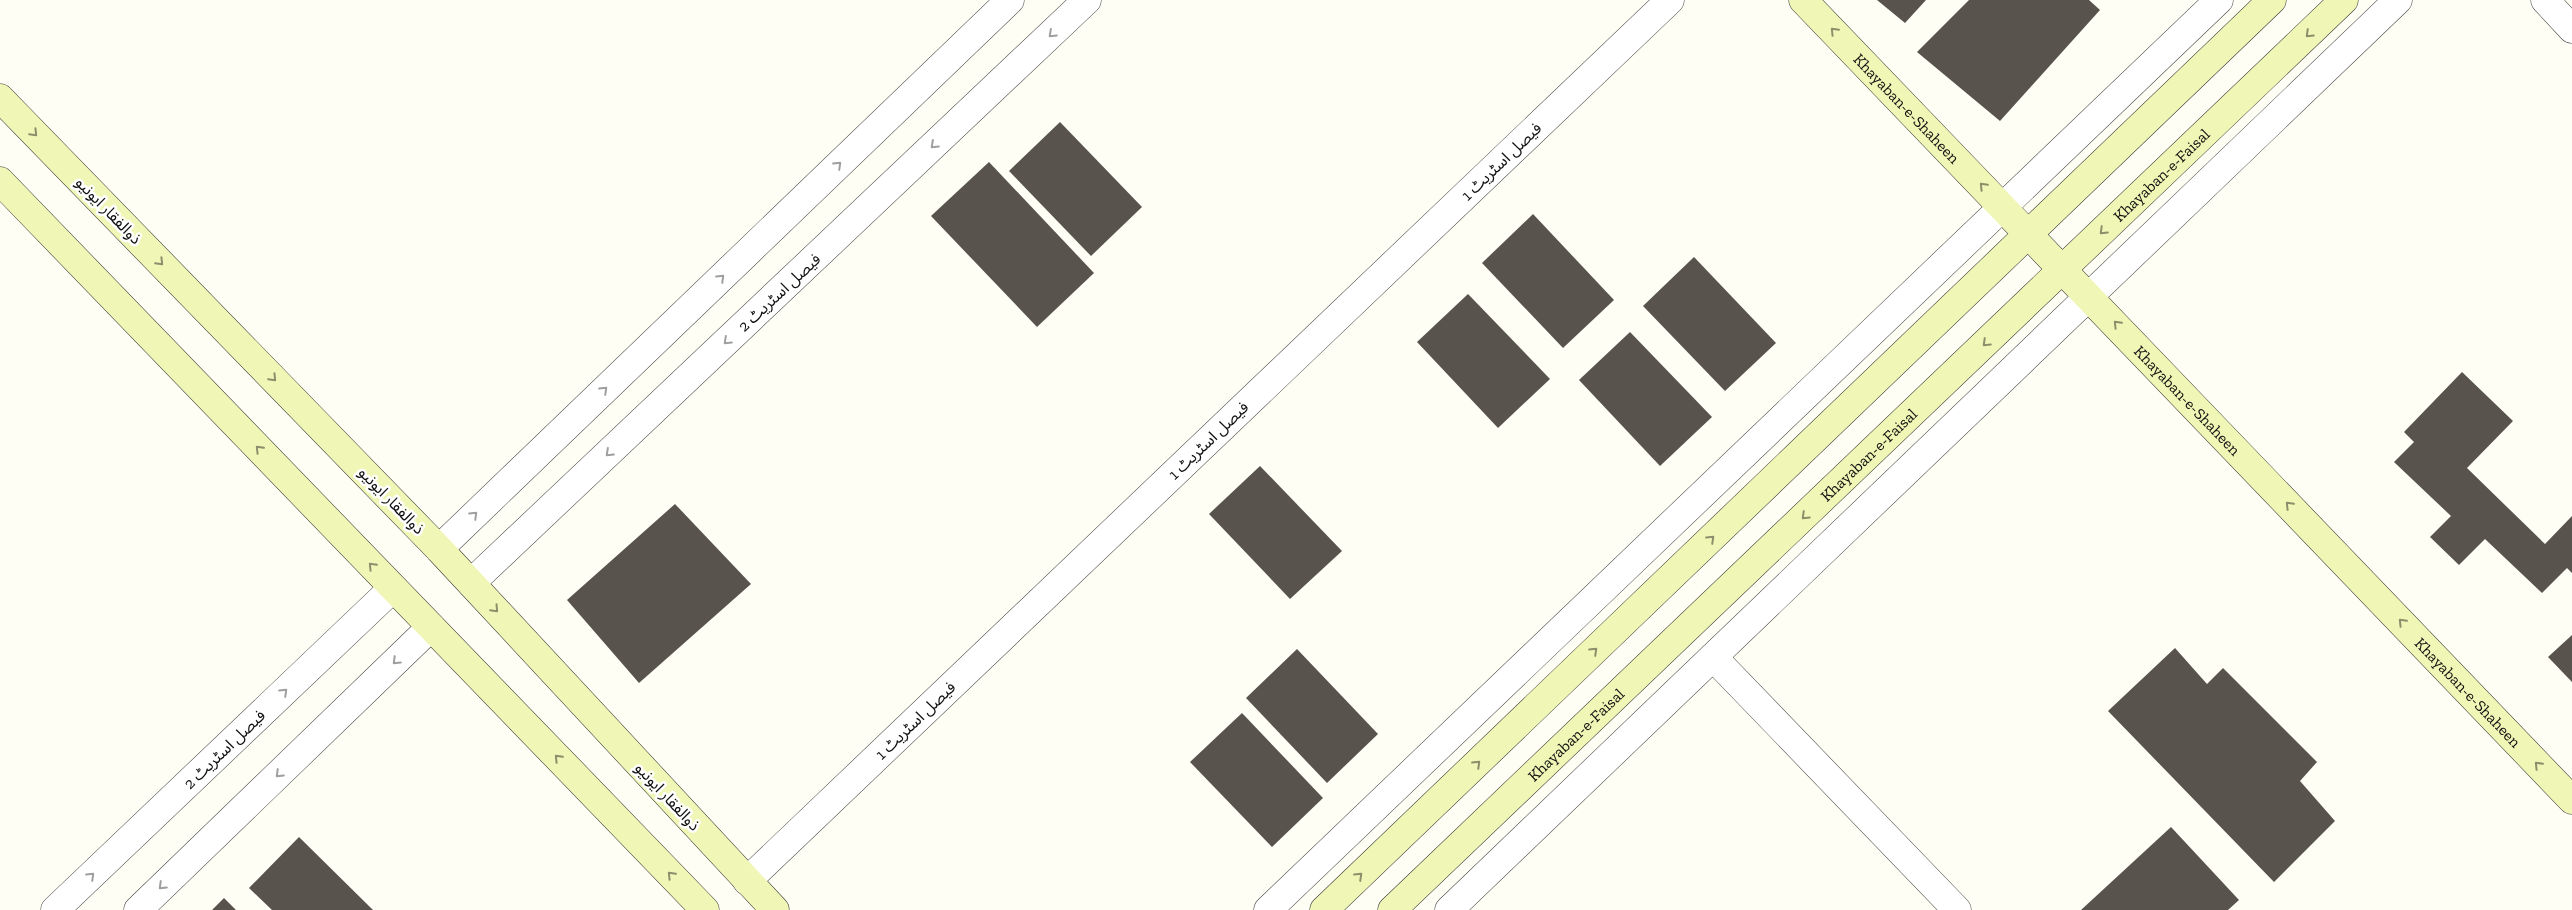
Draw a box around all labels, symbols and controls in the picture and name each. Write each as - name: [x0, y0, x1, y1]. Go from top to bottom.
- one-way arrow: [1049, 28, 1058, 37]
- one-way arrow: [1830, 28, 1839, 37]
- one-way arrow: [2306, 28, 2315, 37]
- street label: Khayaban-e-Shaheen: [1850, 50, 1964, 168]
- street label: فیصل اسٹریٹ 1: [1457, 118, 1545, 204]
- street label: Khayaban-e-Faisal: [2109, 125, 2214, 226]
- one-way arrow: [28, 127, 37, 136]
- one-way arrow: [931, 139, 940, 148]
- one-way arrow: [833, 162, 842, 171]
- street label: ذوالفقار ایونیو: [72, 173, 146, 248]
- one-way arrow: [1980, 183, 1989, 192]
- one-way arrow: [2100, 225, 2109, 234]
- street label: فیصل اسٹریٹ 2: [734, 249, 825, 335]
- one-way arrow: [154, 256, 163, 265]
- one-way arrow: [715, 275, 724, 284]
- one-way arrow: [2113, 321, 2122, 330]
- one-way arrow: [724, 335, 733, 344]
- one-way arrow: [1983, 337, 1992, 346]
- street label: Khayaban-e-Shaheen: [2130, 342, 2245, 460]
- one-way arrow: [267, 372, 276, 381]
- one-way arrow: [598, 387, 607, 396]
- street label: فیصل اسٹریٹ 1: [1164, 397, 1252, 483]
- street label: Khayaban-e-Faisal: [1817, 405, 1921, 505]
- one-way arrow: [256, 446, 265, 455]
- one-way arrow: [606, 447, 615, 456]
- street label: ذوالفقار ایونیو: [355, 463, 429, 538]
- one-way arrow: [2286, 501, 2295, 510]
- one-way arrow: [1802, 510, 1811, 519]
- one-way arrow: [468, 512, 477, 521]
- one-way arrow: [1705, 536, 1714, 545]
- one-way arrow: [369, 562, 378, 571]
- one-way arrow: [489, 603, 498, 612]
- one-way arrow: [2399, 619, 2408, 628]
- street label: Khayaban-e-Shaheen: [2411, 634, 2526, 752]
- one-way arrow: [1588, 648, 1597, 657]
- one-way arrow: [393, 655, 402, 664]
- street label: فیصل اسٹریٹ 1: [871, 677, 959, 763]
- street label: Khayaban-e-Faisal: [1524, 684, 1628, 785]
- one-way arrow: [279, 689, 288, 698]
- street label: فیصل اسٹریٹ 2: [180, 706, 269, 793]
- one-way arrow: [555, 755, 564, 764]
- street label: ذوالفقار ایونیو: [631, 758, 704, 835]
- one-way arrow: [1471, 761, 1480, 770]
- one-way arrow: [2535, 762, 2544, 771]
- one-way arrow: [276, 768, 285, 777]
- one-way arrow: [668, 872, 677, 881]
- one-way arrow: [85, 873, 94, 882]
- one-way arrow: [1354, 873, 1363, 882]
- one-way arrow: [159, 881, 168, 890]

